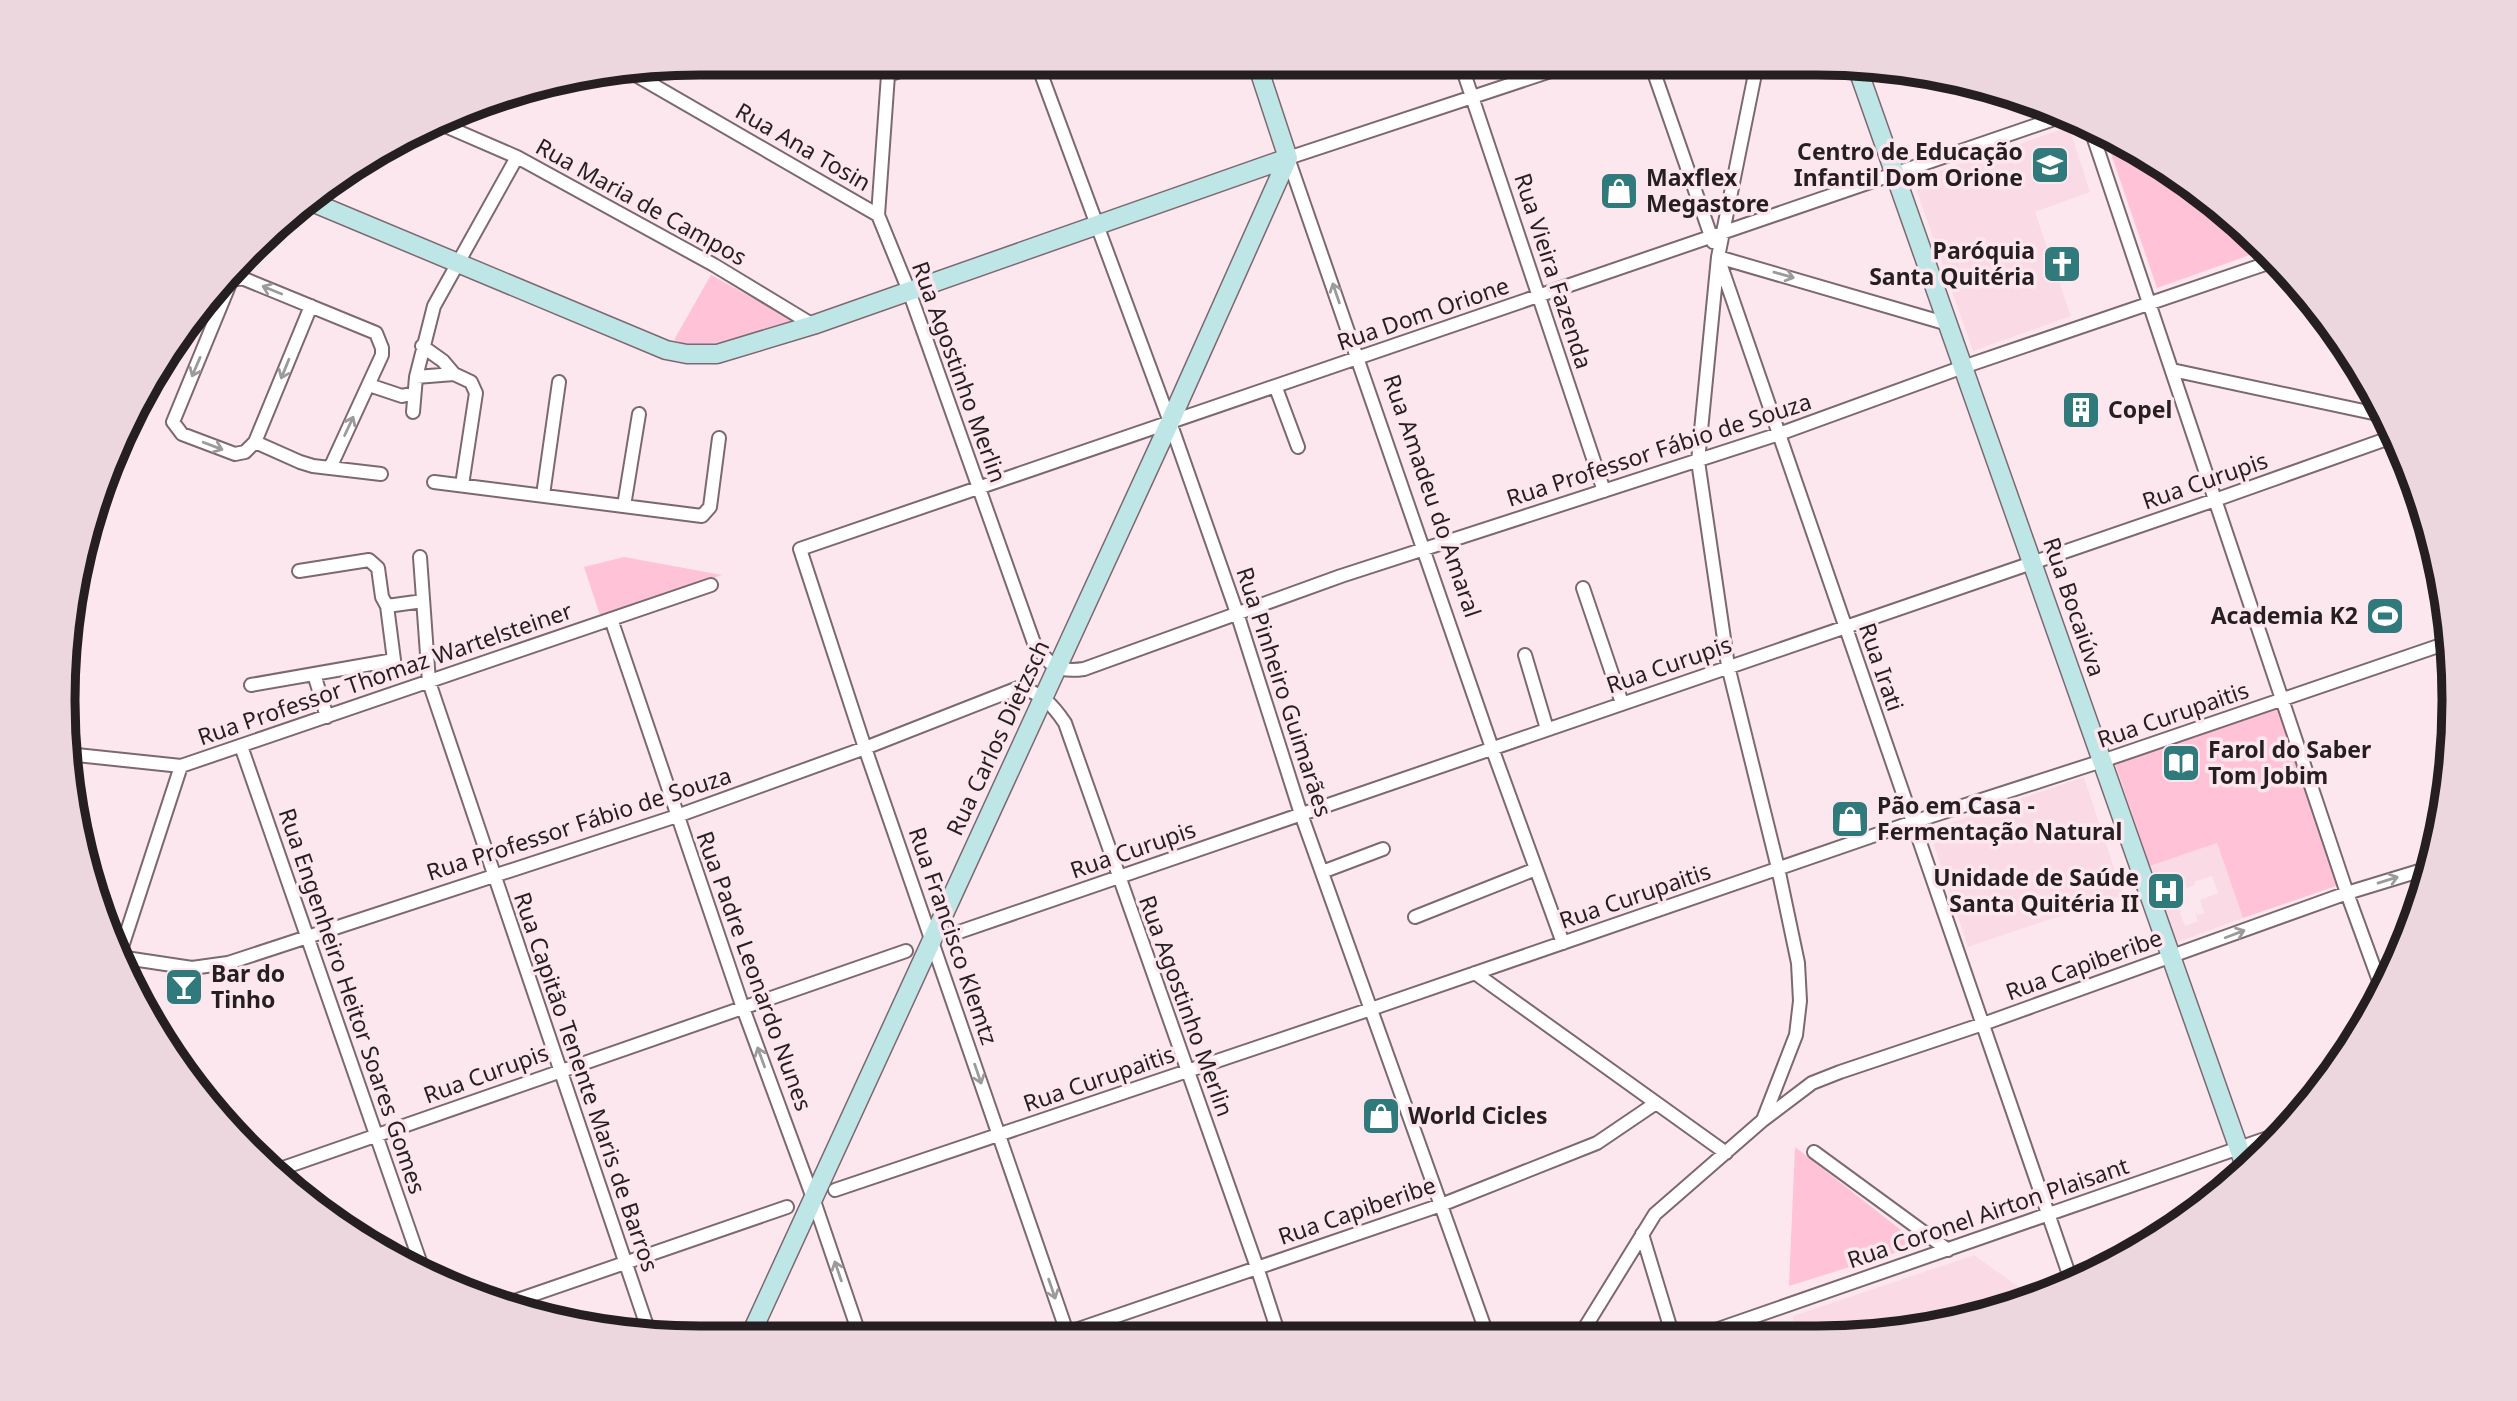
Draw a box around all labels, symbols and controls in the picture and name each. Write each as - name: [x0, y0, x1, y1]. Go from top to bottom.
- street label: Rua Ana Tosin: [730, 94, 877, 198]
- street label: Rua Maria de Campos: [530, 130, 753, 272]
- place label: Centro de Educação Infantil Dom Orione: [1794, 135, 2023, 193]
- school or university icon: Centro de Educação Infantil Dom Orione: [2029, 144, 2071, 186]
- place label: Maxflex Megastore: [1646, 161, 1769, 219]
- street label: Rua Vieira Fazenda: [1507, 169, 1601, 373]
- shop icon: Maxflex Megastore: [1598, 170, 1640, 212]
- place label: Paróquia Santa Quitéria: [1869, 234, 2035, 292]
- church icon: Paróquia Santa Quitéria: [2041, 243, 2083, 285]
- street label: Rua Agostinho Merlin: [905, 257, 1015, 487]
- street label: Rua Dom Orione: [1332, 269, 1513, 357]
- one-way arrow: [1772, 270, 1794, 283]
- one-way arrow: [262, 283, 283, 296]
- one-way arrow: [1329, 283, 1341, 305]
- one-way arrow: [188, 356, 201, 377]
- one-way arrow: [278, 358, 291, 379]
- street label: Rua Amadeu do Amaral: [1376, 370, 1490, 621]
- street label: Rua Professor Fábio de Souza: [1502, 385, 1815, 514]
- building icon: Copel: [2060, 389, 2102, 431]
- place label: Copel: [2108, 393, 2172, 425]
- one-way arrow: [344, 416, 357, 437]
- one-way arrow: [202, 440, 224, 453]
- street label: Rua Curupis: [2138, 444, 2272, 517]
- street label: Rua Bocaiúva: [2036, 533, 2114, 680]
- street label: Rua Pinheiro Guimarães: [1229, 563, 1340, 821]
- street label: Rua Professor Thomaz Wartelsteiner: [193, 594, 577, 752]
- sports icon: Academia K2: [2364, 595, 2406, 637]
- place label: Academia K2: [2211, 599, 2358, 631]
- street label: Rua Irati: [1852, 618, 1912, 715]
- street label: Rua Curupis: [1602, 628, 1736, 701]
- street label: Rua Carlos Dietzsch: [938, 635, 1056, 841]
- street label: Rua Curupaitis: [2093, 673, 2253, 755]
- place label: Farol do Saber Tom Jobim: [2208, 733, 2371, 791]
- library icon: Farol do Saber Tom Jobim: [2160, 742, 2202, 784]
- street label: Rua Professor Fábio de Souza: [422, 759, 735, 888]
- place label: Pão em Casa - Fermentação Natural: [1877, 789, 2122, 847]
- shop icon: Pão em Casa - Fermentação Natural: [1829, 798, 1871, 840]
- street label: Rua Engenheiro Heitor Soares Gomes: [272, 804, 434, 1198]
- street label: Rua Curupis: [1066, 813, 1200, 886]
- street label: Rua Francisco Klemtz: [902, 823, 1006, 1049]
- street label: Rua Padre Leonardo Nunes: [689, 826, 820, 1115]
- street label: Rua Curupaitis: [1555, 854, 1715, 936]
- place label: Unidade de Saúde Santa Quitéria II: [1933, 861, 2139, 919]
- hospital icon: Unidade de Saúde Santa Quitéria II: [2145, 870, 2187, 912]
- one-way arrow: [2377, 873, 2399, 886]
- street label: Rua Capitão Tenente Maris de Barros: [507, 888, 667, 1276]
- street label: Rua Agostinho Merlin: [1132, 891, 1242, 1121]
- street label: Rua Capiberibe: [2001, 921, 2166, 1007]
- one-way arrow: [2224, 926, 2245, 939]
- place label: Bar do Tinho: [211, 957, 285, 1015]
- bar icon: Bar do Tinho: [163, 966, 205, 1008]
- street label: Rua Curupis: [419, 1036, 553, 1110]
- street label: Rua Curupaitis: [1019, 1037, 1179, 1119]
- one-way arrow: [754, 1047, 767, 1069]
- one-way arrow: [973, 1062, 985, 1084]
- shop icon: World Cicles: [1360, 1095, 1402, 1137]
- place label: World Cicles: [1408, 1099, 1547, 1131]
- street label: Rua Coronel Airton Plaisant: [1843, 1149, 2133, 1275]
- street label: Rua Capiberibe: [1274, 1168, 1440, 1252]
- one-way arrow: [831, 1261, 843, 1283]
- one-way arrow: [1047, 1277, 1060, 1299]

